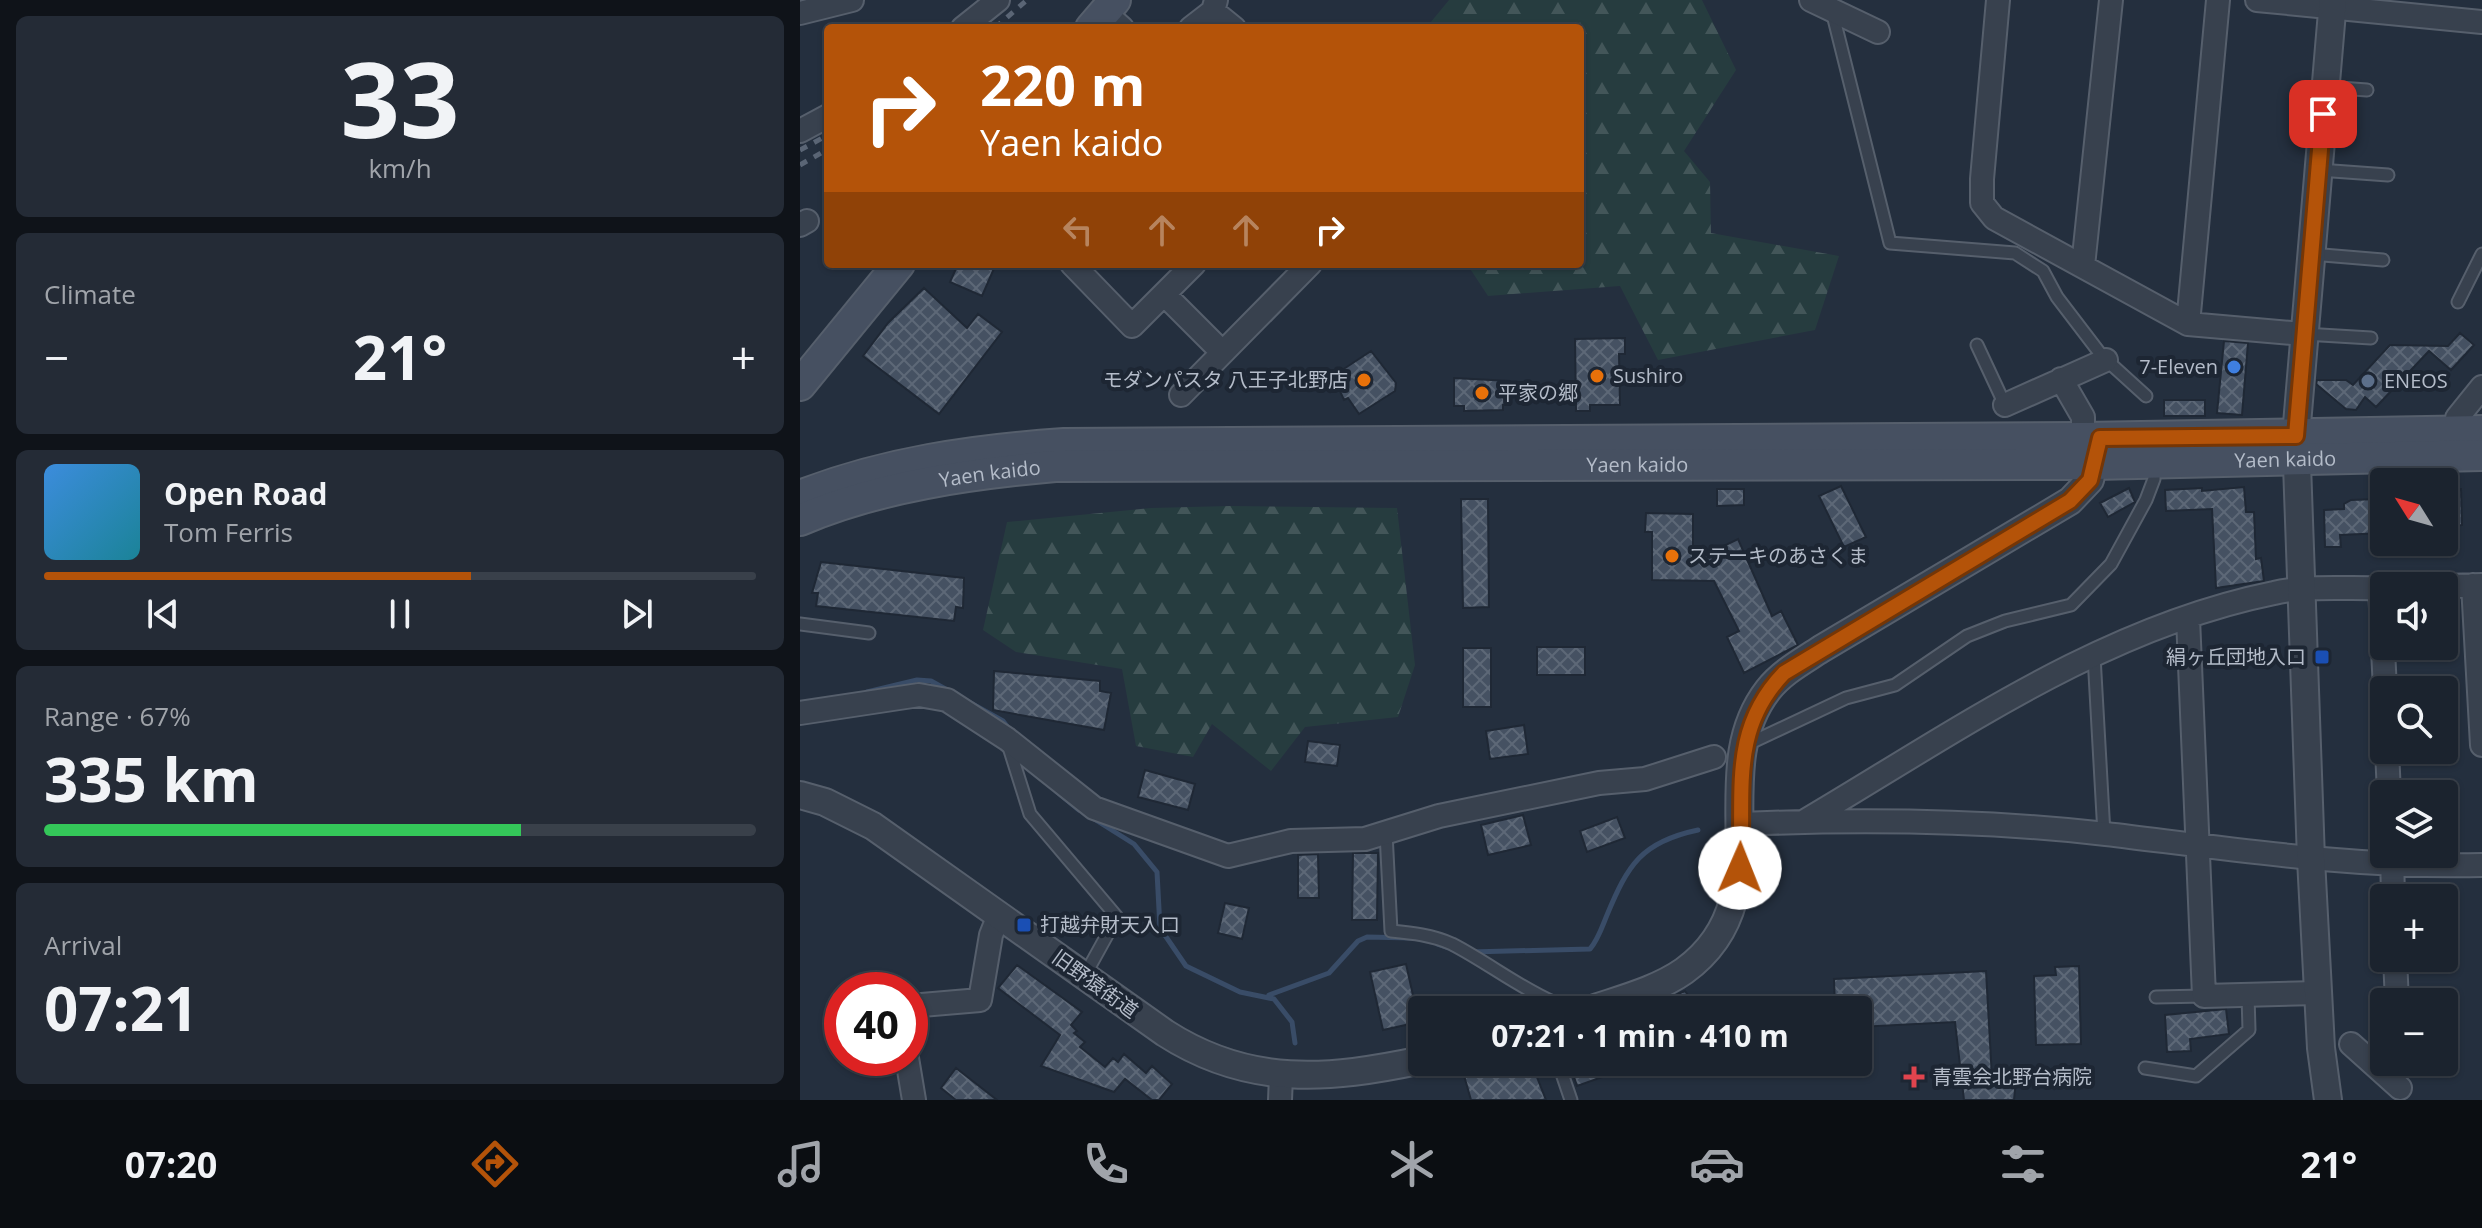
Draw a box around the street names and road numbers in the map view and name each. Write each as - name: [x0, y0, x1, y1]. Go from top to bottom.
- street label: Yaen kaido: [2234, 444, 2337, 474]
- street label: Yaen kaido: [1586, 451, 1688, 478]
- street label: Yaen kaido: [937, 453, 1042, 493]
- street label: 旧野猿街道: [1047, 943, 1144, 1024]

